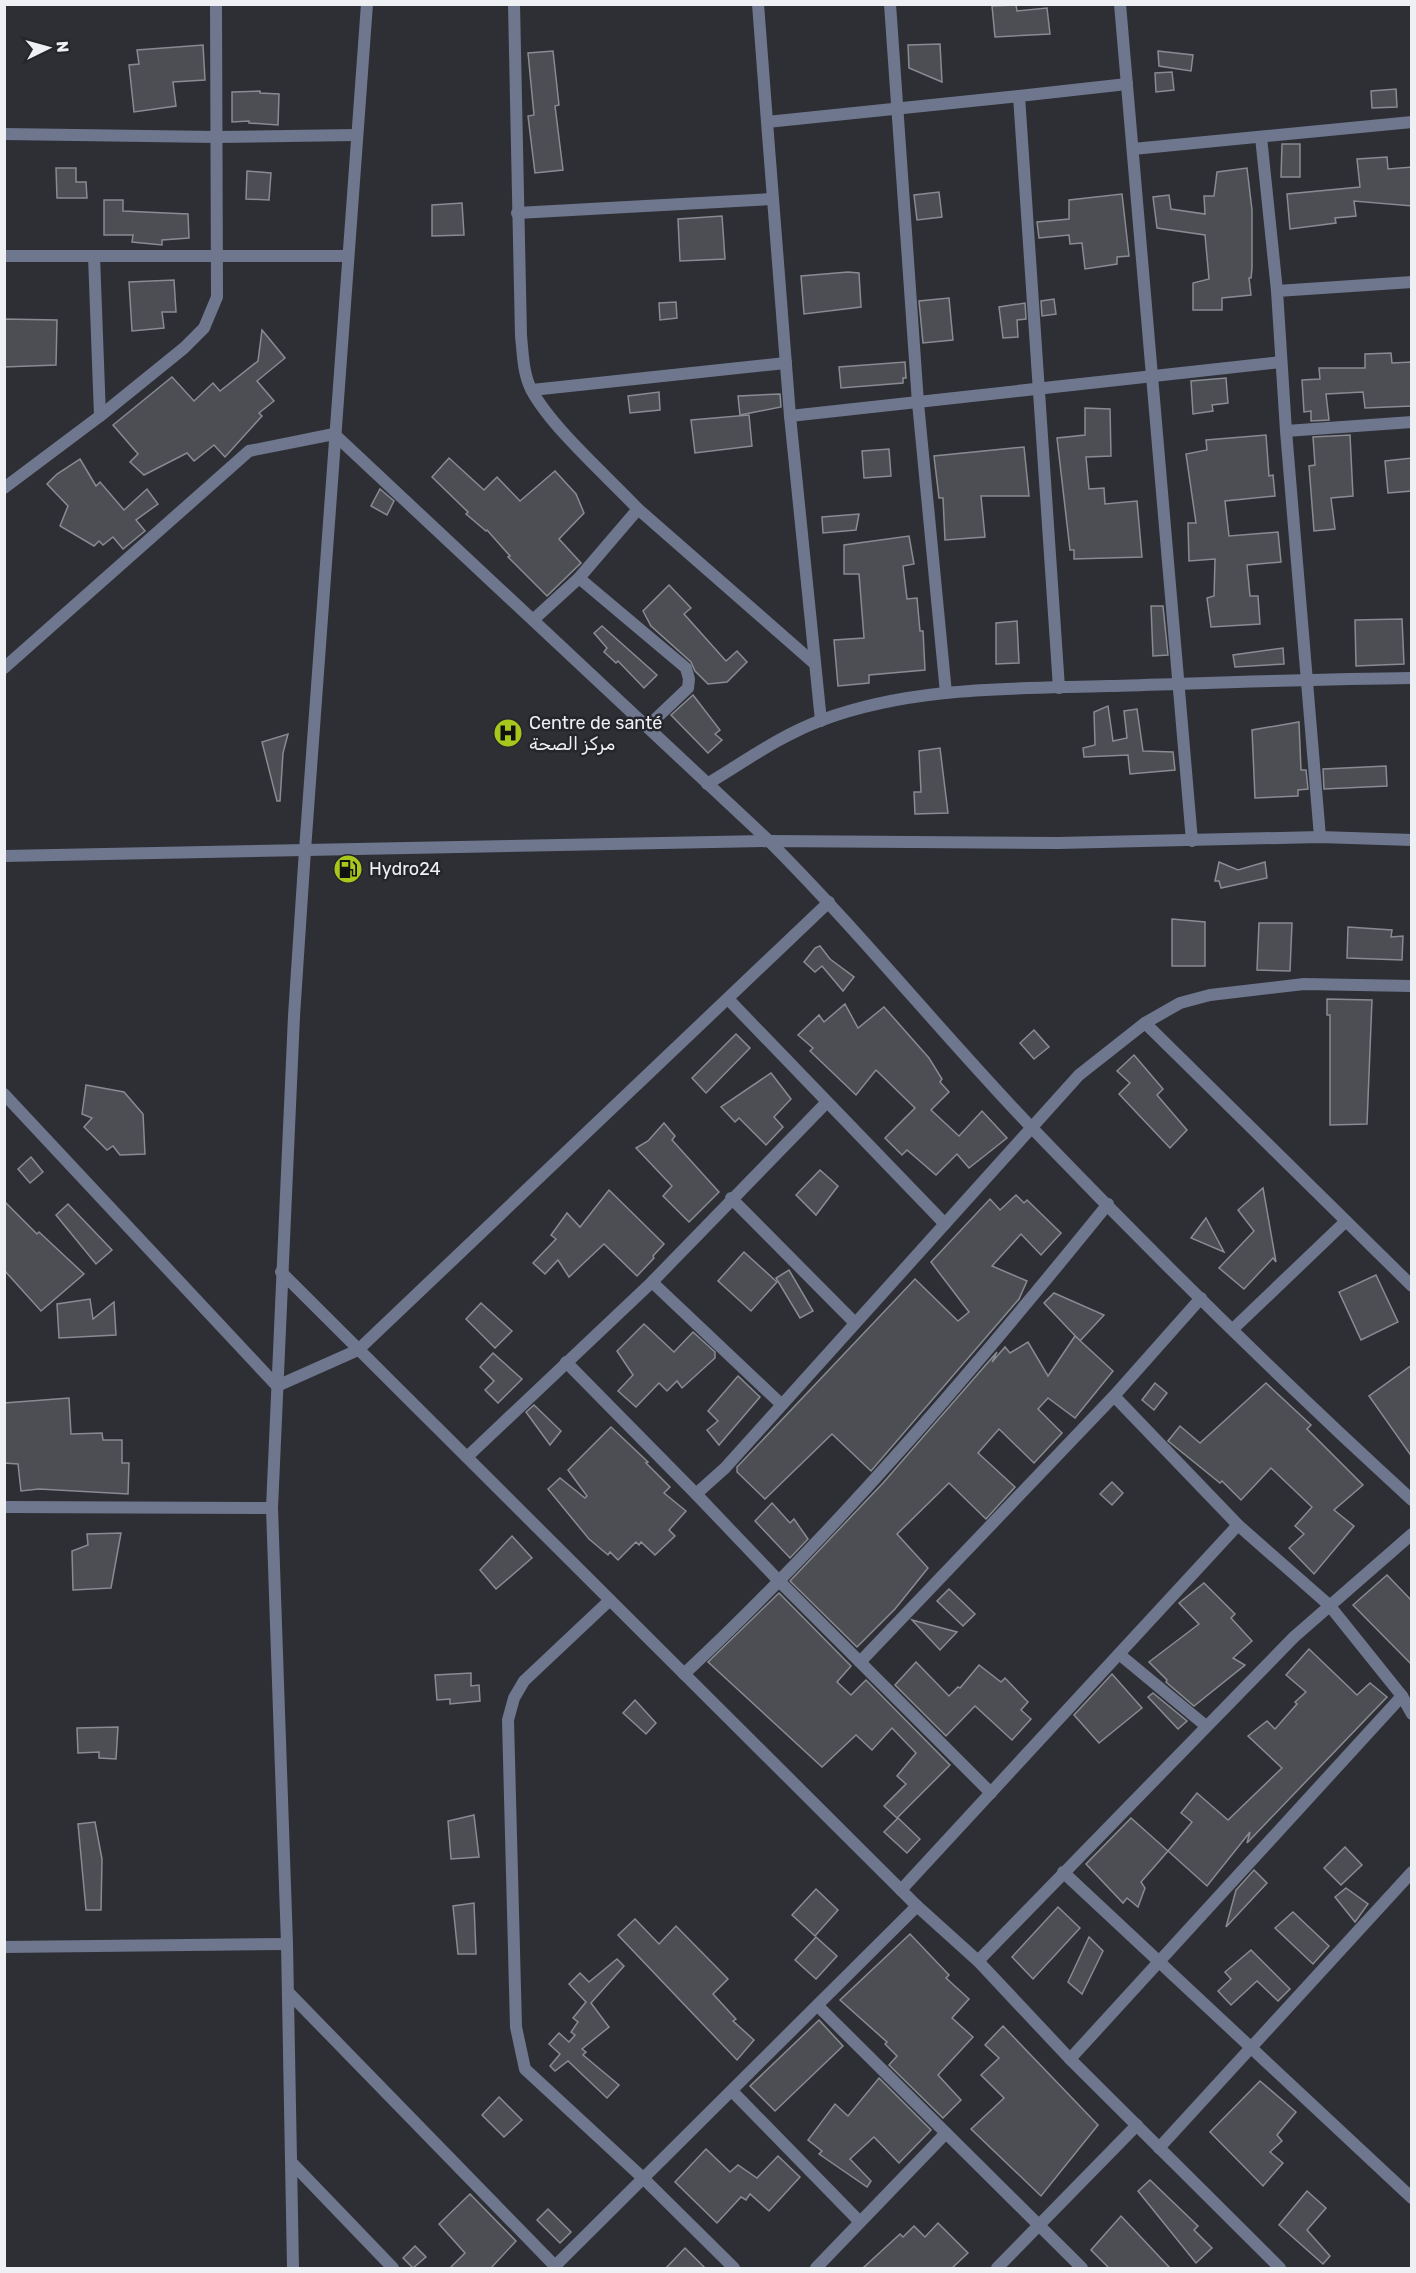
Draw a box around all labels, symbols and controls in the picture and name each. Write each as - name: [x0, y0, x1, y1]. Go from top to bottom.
- north arrow: [18, 18, 78, 78]
- text: N: [52, 40, 72, 53]
- place label: Centre de santé مركز الصحة: [529, 712, 662, 755]
- hospital icon: Centre de santé مركز الصحة: [492, 717, 524, 749]
- fuel station icon: Hydro24: [332, 853, 364, 885]
- place label: Hydro24: [369, 858, 441, 880]

